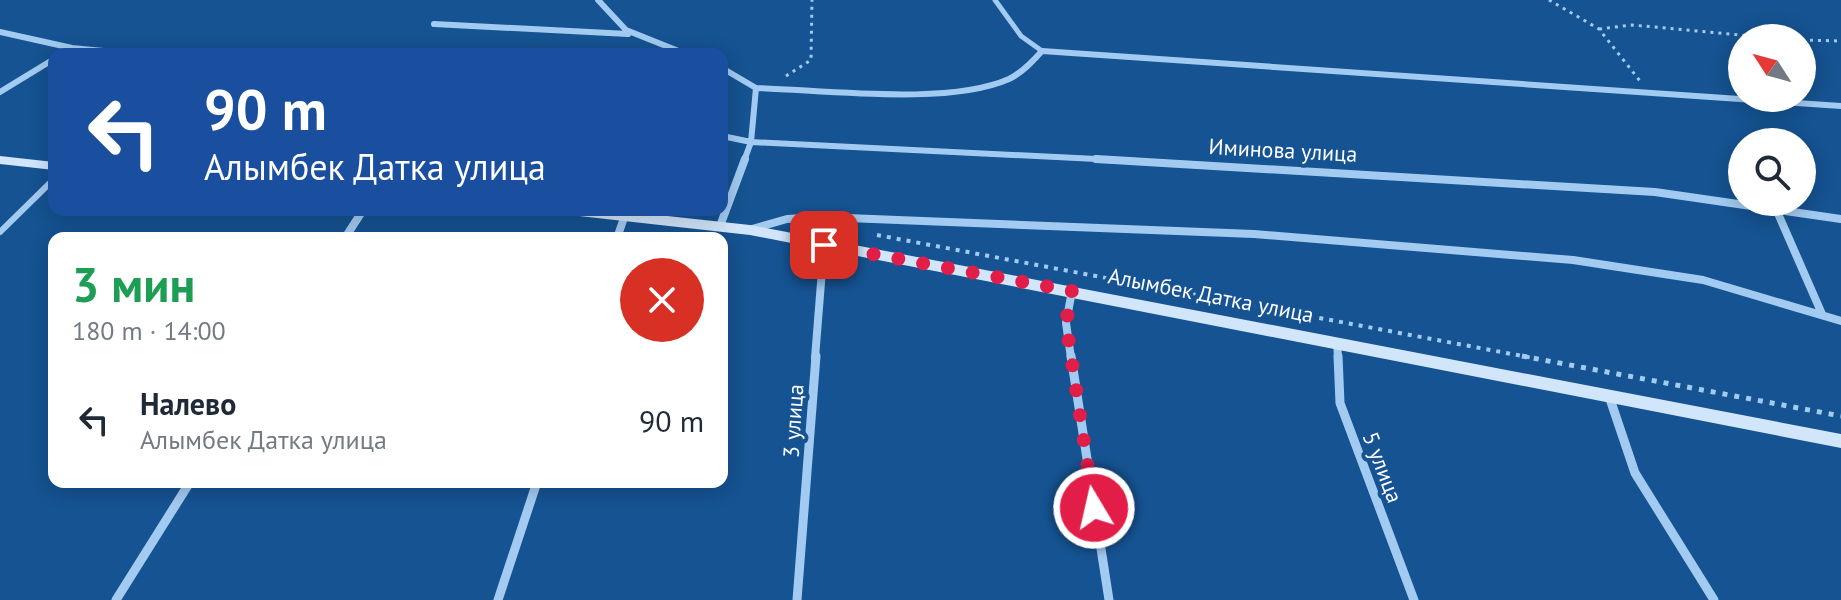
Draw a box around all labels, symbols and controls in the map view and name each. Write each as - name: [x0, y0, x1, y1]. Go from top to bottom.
- north arrow: [1728, 24, 1816, 112]
- map controls: [1728, 24, 1816, 216]
- text: 90 m: [204, 73, 327, 145]
- icon: left: [72, 80, 176, 184]
- button: search: [1728, 128, 1816, 216]
- street label: Иминова улица: [1208, 132, 1358, 168]
- text: Алымбек Датка улица: [204, 143, 546, 190]
- pin: [790, 211, 858, 279]
- icon: arrive: [802, 223, 846, 267]
- text: 3 мин: [72, 253, 195, 315]
- button: close: [620, 258, 704, 342]
- street label: Алымбек Датка улица: [1106, 261, 1316, 329]
- text: 180 m · 14:00: [72, 314, 226, 347]
- street label: 3 улица: [776, 383, 810, 459]
- text: Налево: [140, 384, 236, 423]
- icon: left: [72, 398, 116, 442]
- text: 90 m: [639, 401, 704, 440]
- text: Алымбек Датка улица: [140, 423, 387, 456]
- street label: 5 улица: [1357, 428, 1409, 506]
- position arrow: [1052, 466, 1136, 550]

